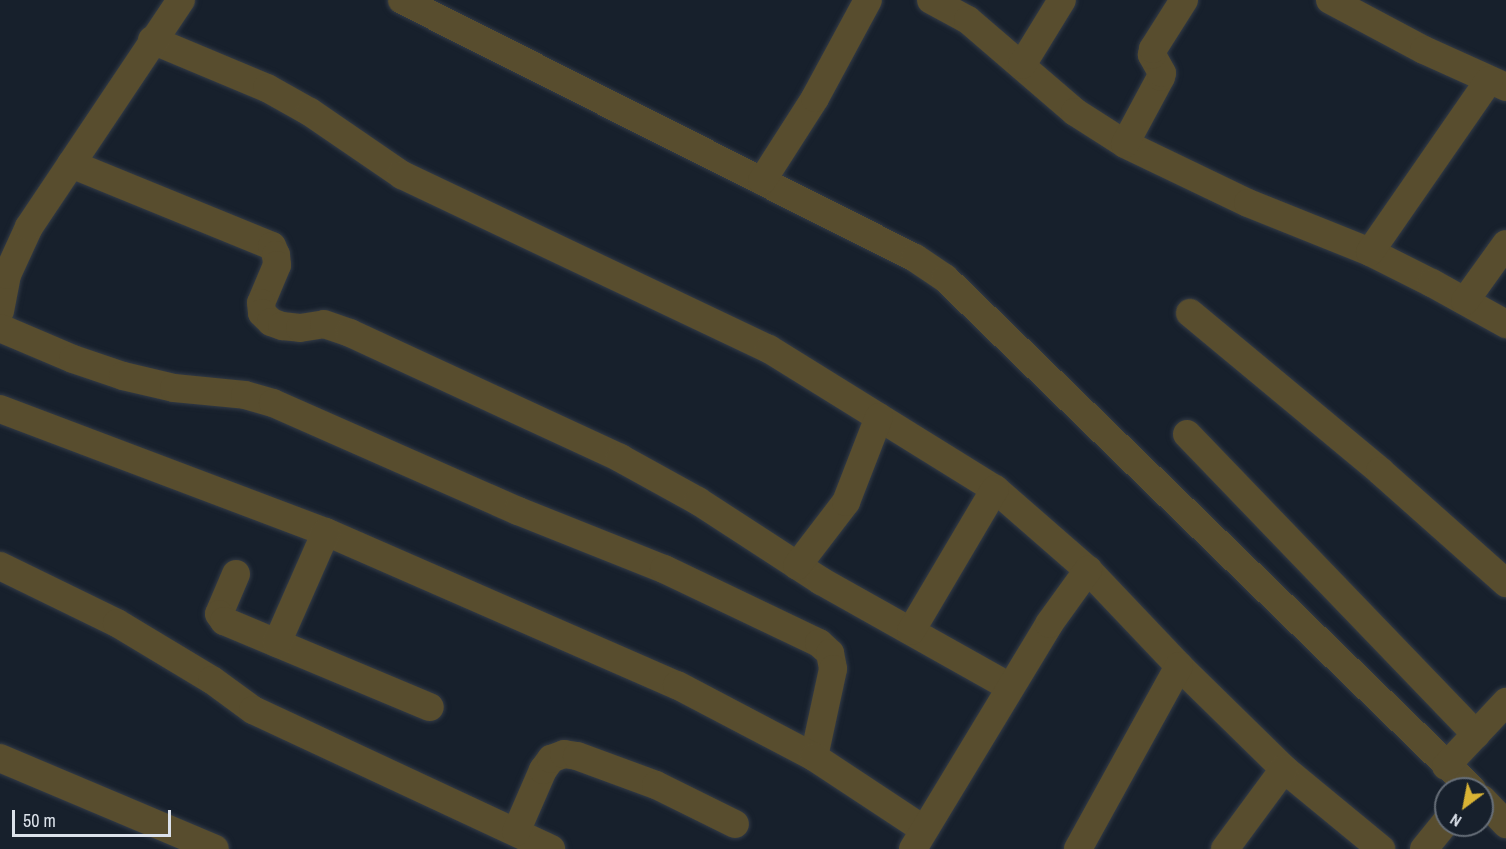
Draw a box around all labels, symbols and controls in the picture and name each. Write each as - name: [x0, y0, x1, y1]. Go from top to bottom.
- north arrow: [1434, 777, 1494, 837]
- scale bar: [15, 798, 174, 836]
- text: 50 m: [23, 808, 56, 833]
- text: N: [1446, 809, 1465, 832]

